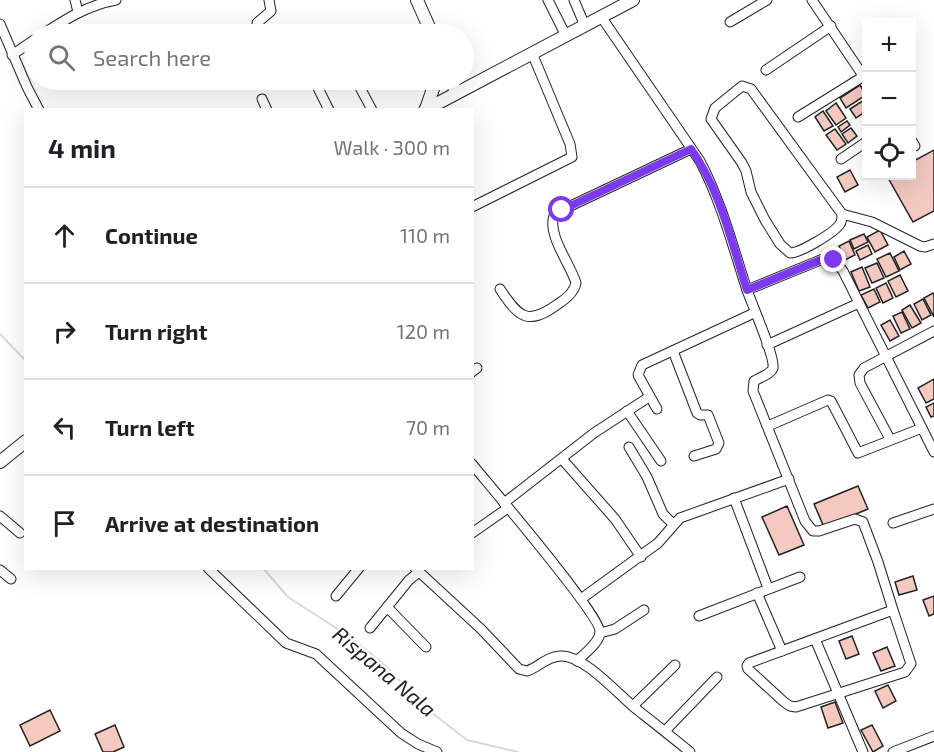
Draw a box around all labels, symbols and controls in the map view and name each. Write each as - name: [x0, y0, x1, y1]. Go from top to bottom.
- map controls: [862, 18, 916, 180]
- button: +: [862, 18, 916, 72]
- search box: [24, 24, 474, 90]
- icon: search: [45, 41, 78, 74]
- text: Search here: [93, 44, 211, 70]
- button: −: [862, 72, 916, 126]
- button: locate: [862, 126, 916, 180]
- text: 4 min: [48, 132, 116, 163]
- text: Walk · 300 m: [334, 135, 450, 159]
- route start: [548, 196, 574, 222]
- icon: ahead: [48, 219, 81, 252]
- text: Continue: [105, 222, 198, 248]
- text: 110 m: [400, 223, 450, 247]
- route end: [820, 246, 846, 272]
- icon: right: [48, 315, 81, 348]
- text: Turn right: [105, 318, 207, 344]
- text: 120 m: [397, 319, 450, 343]
- icon: left: [48, 411, 81, 444]
- text: Turn left: [105, 414, 194, 440]
- text: 70 m: [406, 415, 450, 439]
- icon: arrive: [48, 507, 81, 540]
- text: Arrive at destination: [105, 510, 319, 536]
- water label: Rispana Nala: [328, 621, 442, 721]

